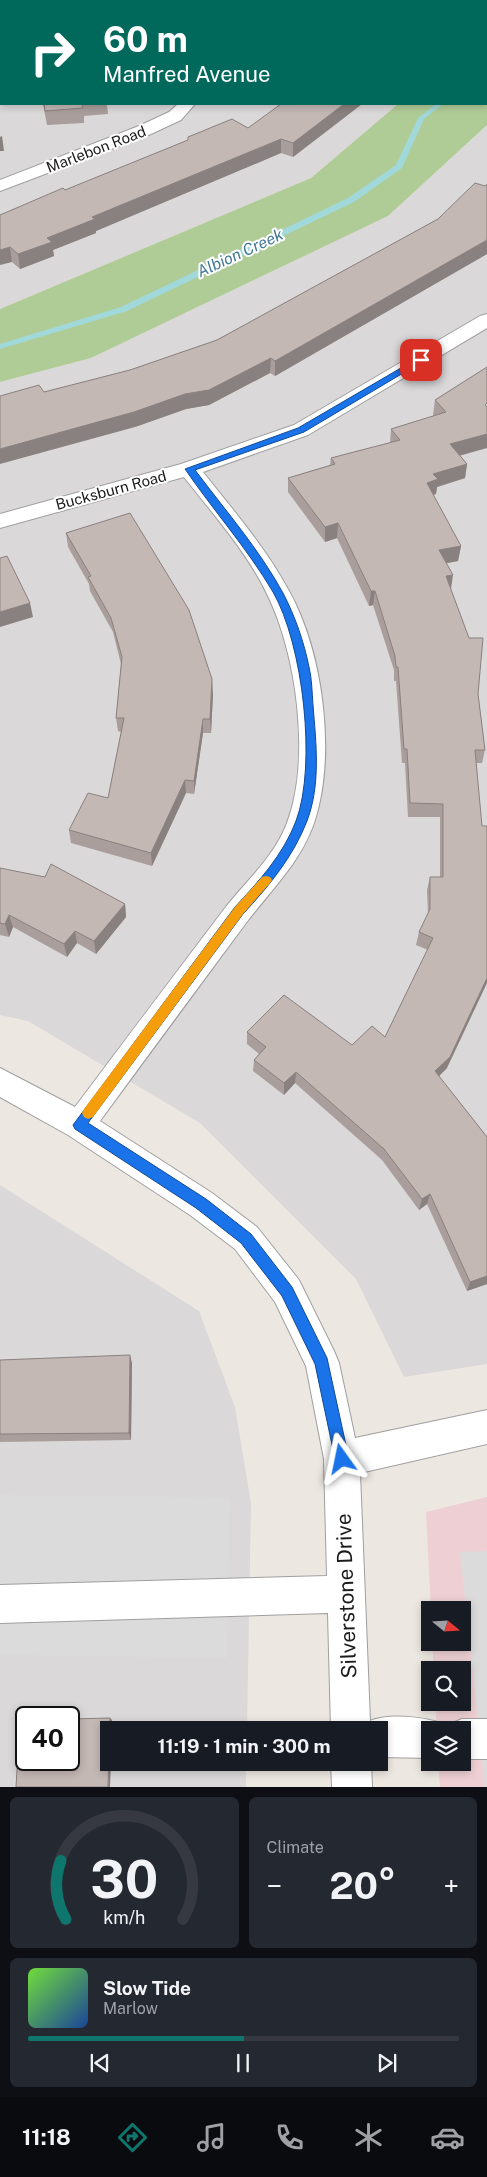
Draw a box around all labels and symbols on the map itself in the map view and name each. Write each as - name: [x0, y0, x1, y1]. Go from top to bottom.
- street label: Marlebon Road: [44, 122, 148, 176]
- water label: Albion Creek: [194, 225, 286, 281]
- pin: [400, 339, 442, 381]
- street label: Bucksburn Road: [54, 467, 168, 513]
- position arrow: [315, 1432, 367, 1484]
- street label: Silverstone Drive: [331, 1513, 361, 1679]
- north arrow: [421, 1601, 471, 1651]
- speed limit sign: 40: [15, 1706, 80, 1771]

